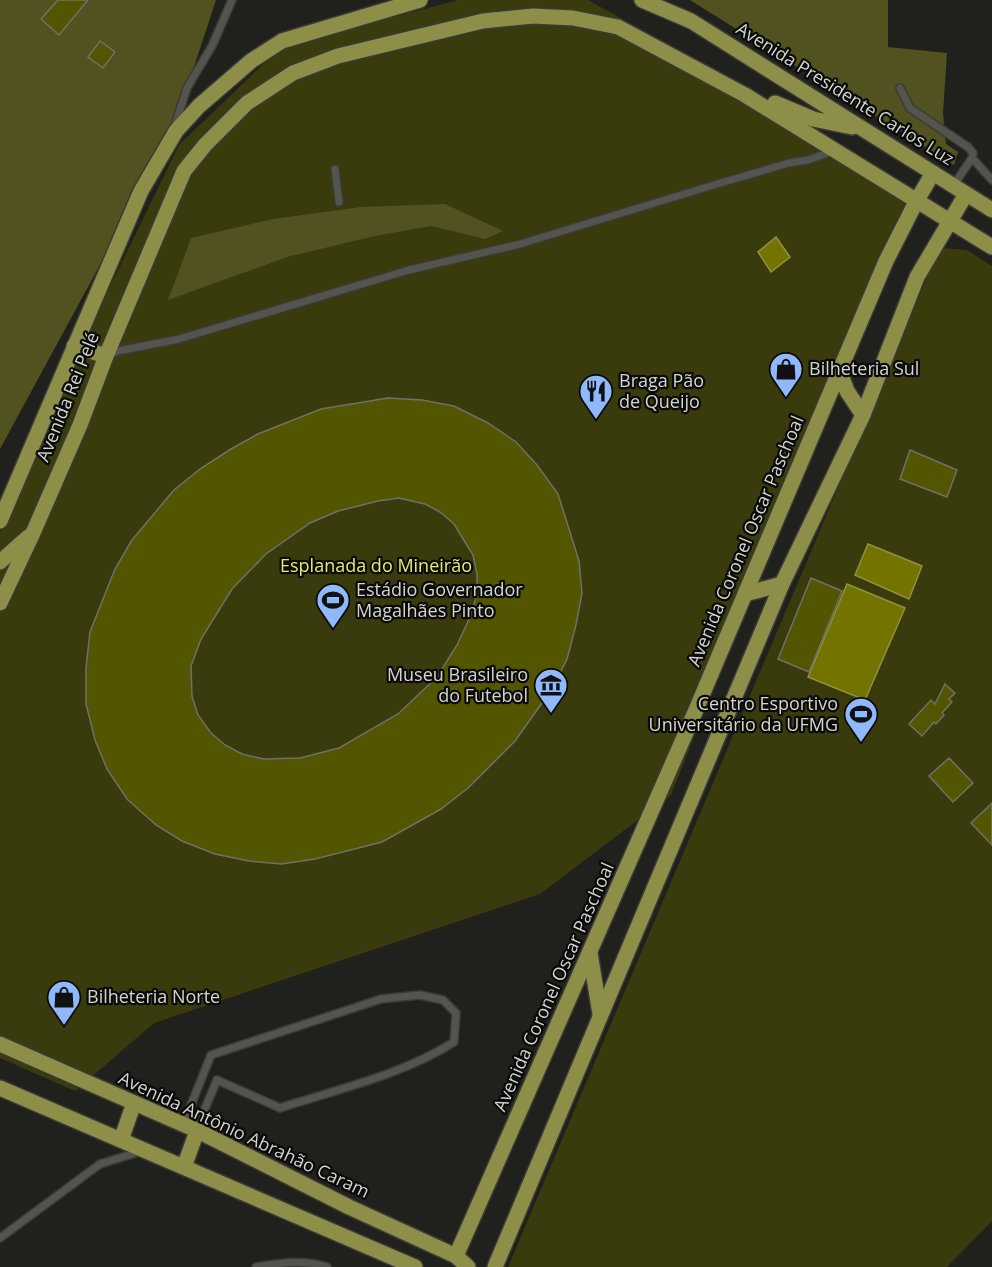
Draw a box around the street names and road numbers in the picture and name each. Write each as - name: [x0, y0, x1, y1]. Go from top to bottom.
- street label: Avenida Presidente Carlos Luz: [732, 16, 959, 170]
- street label: Avenida Rei Pelé: [30, 328, 104, 465]
- street label: Avenida Coronel Oscar Paschoal: [681, 412, 809, 670]
- street label: Avenida Coronel Oscar Paschoal: [487, 858, 619, 1115]
- street label: Avenida Antônio Abrahão Caram: [115, 1065, 374, 1203]

